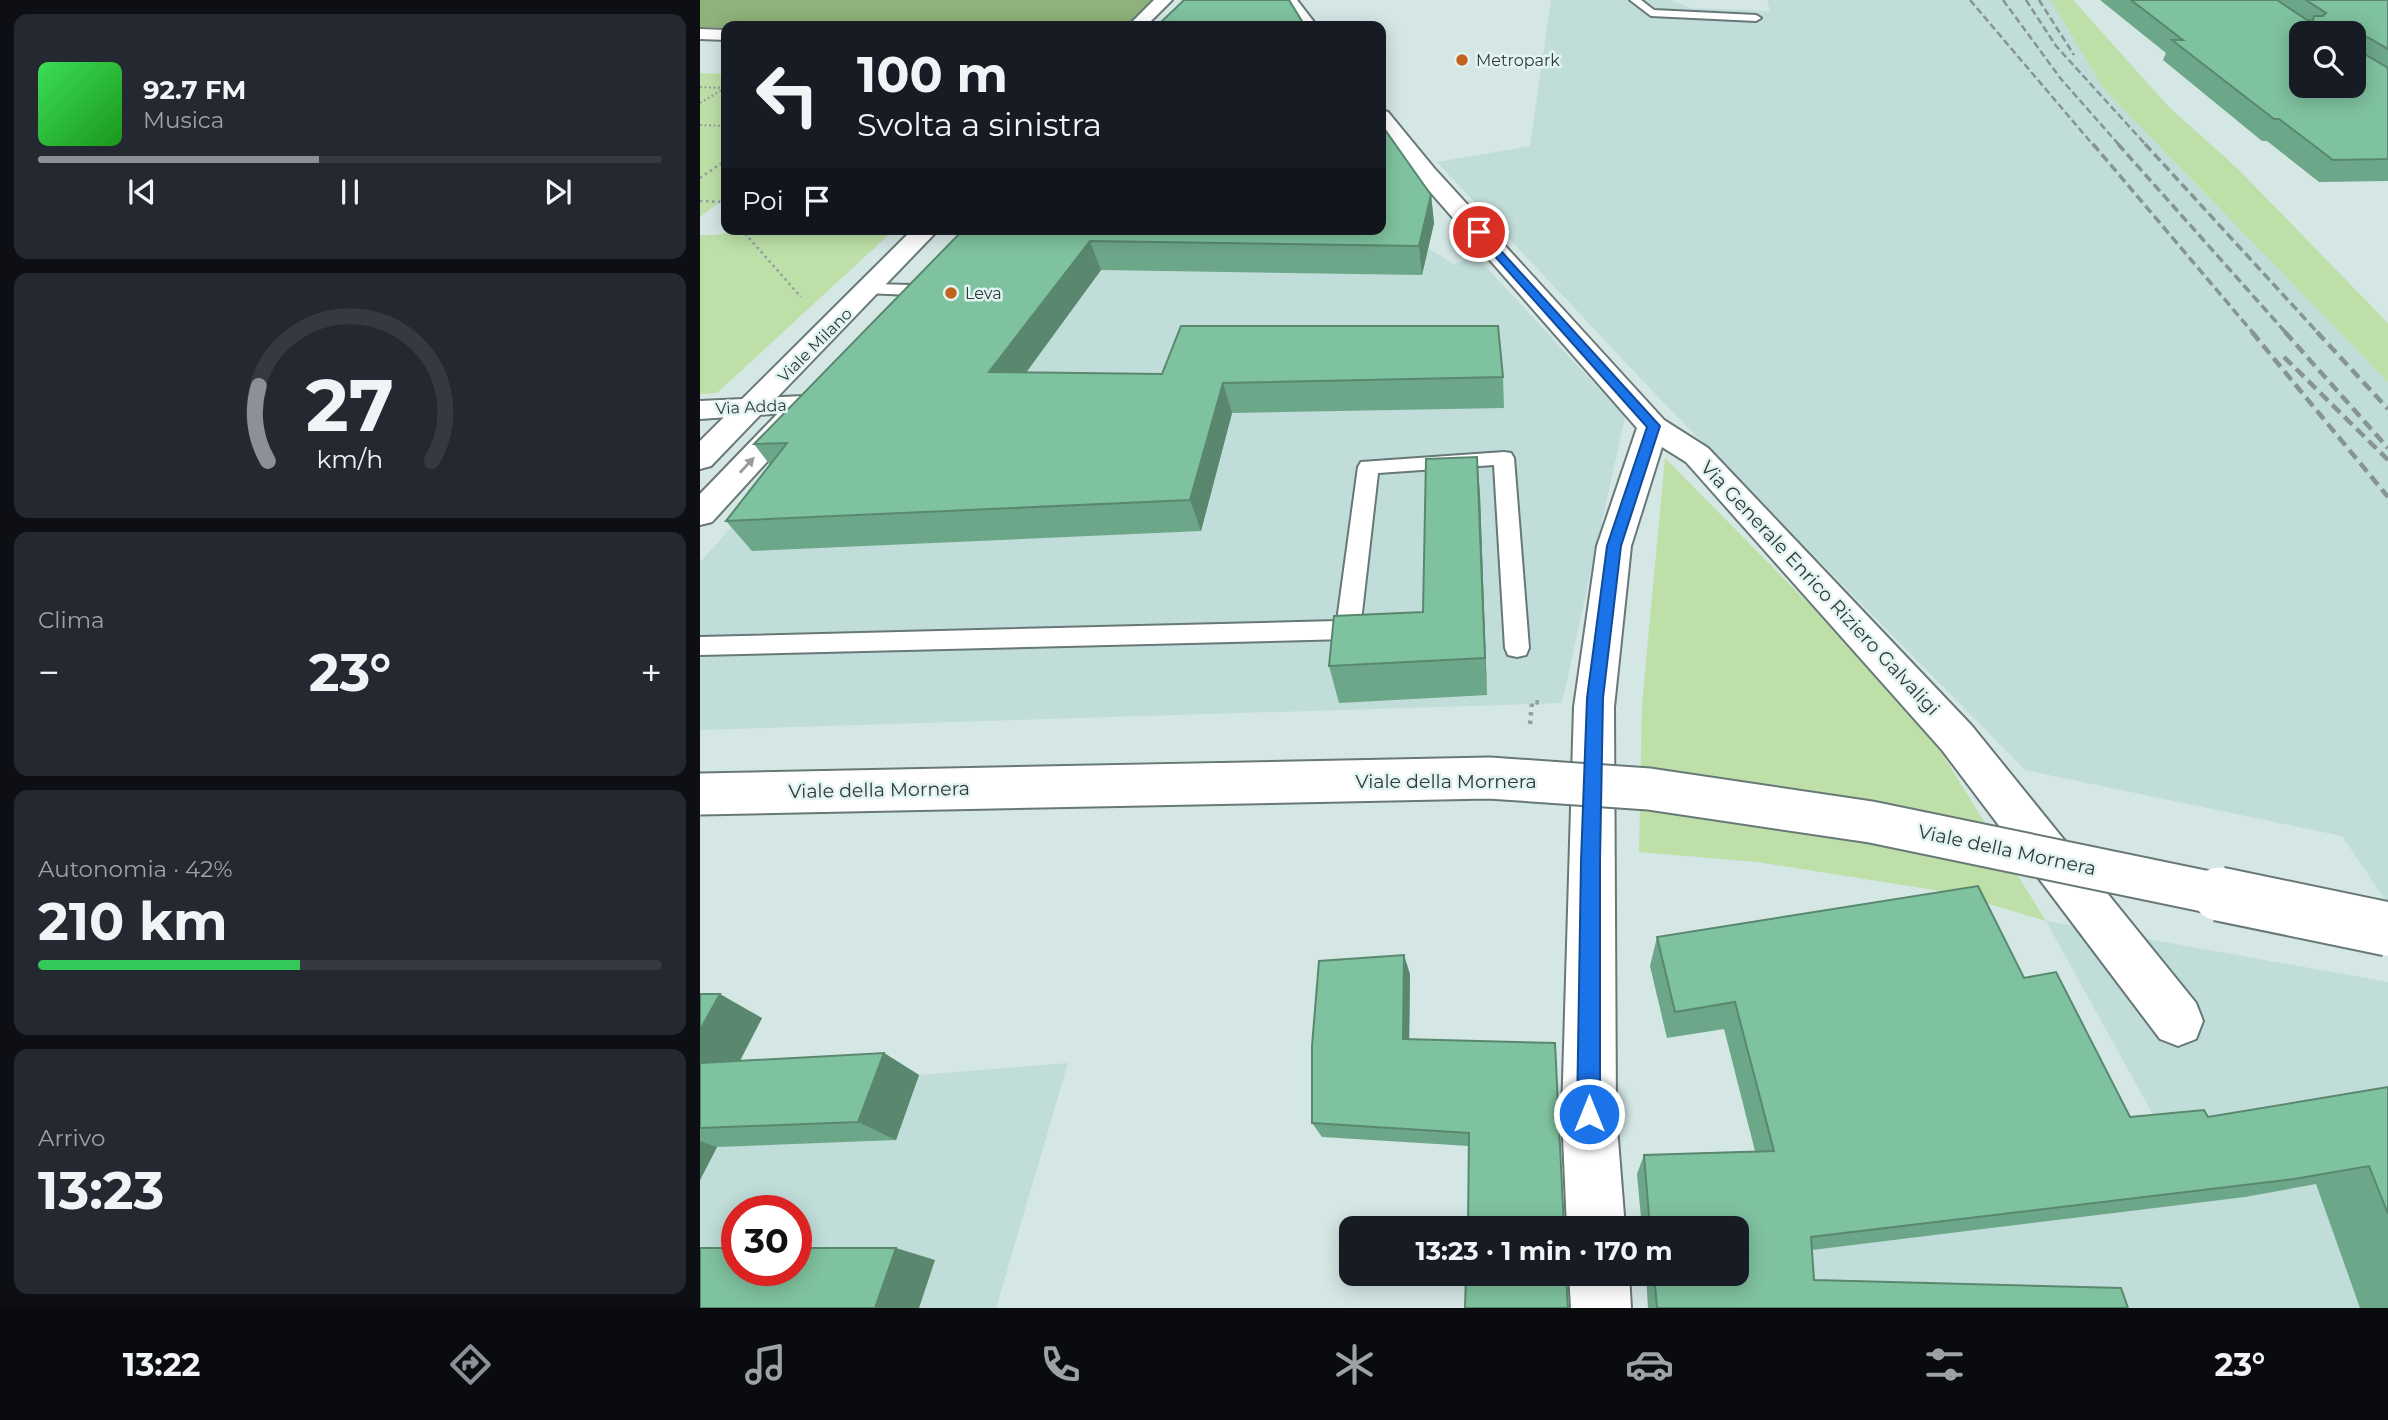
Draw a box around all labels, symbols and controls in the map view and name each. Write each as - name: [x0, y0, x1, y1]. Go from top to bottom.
- map controls: [2289, 21, 2366, 98]
- button: search: [2289, 21, 2366, 98]
- text: 100 m: [857, 45, 1008, 104]
- icon: left: [742, 49, 833, 140]
- place label: Metropark: [1476, 51, 1560, 70]
- marker: Metropark: [1454, 52, 1470, 68]
- text: 92.7 FM: [143, 74, 246, 106]
- text: Svolta a sinistra: [857, 105, 1102, 144]
- text: Musica: [143, 106, 224, 134]
- icon: previous: [123, 173, 161, 211]
- icon: pause: [331, 173, 369, 211]
- icon: next: [539, 173, 577, 211]
- icon: arrive: [798, 182, 836, 220]
- text: Poi: [742, 185, 784, 217]
- pin: [1449, 202, 1509, 262]
- icon: arrive: [1460, 213, 1498, 251]
- place label: Leva: [965, 284, 1002, 303]
- marker: Leva: [943, 285, 959, 301]
- street label: Viale Milano: [774, 304, 856, 386]
- text: 27: [306, 362, 394, 450]
- street label: Via Adda: [715, 396, 787, 418]
- text: km/h: [317, 444, 383, 474]
- one-way arrow: [738, 456, 755, 473]
- street label: Via Generale Enrico Riziero Galvaligi: [1696, 456, 1944, 720]
- text: Clima: [38, 606, 105, 634]
- text: 23°: [309, 641, 391, 704]
- text: −: [38, 649, 60, 696]
- text: +: [640, 649, 662, 696]
- street label: Viale della Mornera: [1355, 770, 1537, 793]
- street label: Viale della Mornera: [788, 777, 970, 803]
- street label: Viale della Mornera: [1916, 820, 2098, 880]
- text: Autonomia · 42%: [38, 855, 233, 883]
- text: 210 km: [38, 890, 228, 953]
- position arrow: [1552, 1077, 1626, 1151]
- text: Arrivo: [38, 1124, 105, 1152]
- text: 13:23: [38, 1159, 164, 1222]
- speed limit sign: 30: [721, 1195, 812, 1286]
- text: 13:23 · 1 min · 170 m: [1416, 1235, 1672, 1267]
- icon: directions: [446, 1340, 495, 1389]
- icon: music: [741, 1340, 790, 1389]
- icon: phone: [1036, 1340, 1085, 1389]
- icon: climate: [1330, 1340, 1379, 1389]
- icon: car: [1625, 1340, 1674, 1389]
- icon: filters: [1920, 1340, 1969, 1389]
- text: 13:22: [123, 1345, 200, 1384]
- text: 23°: [2214, 1345, 2265, 1384]

